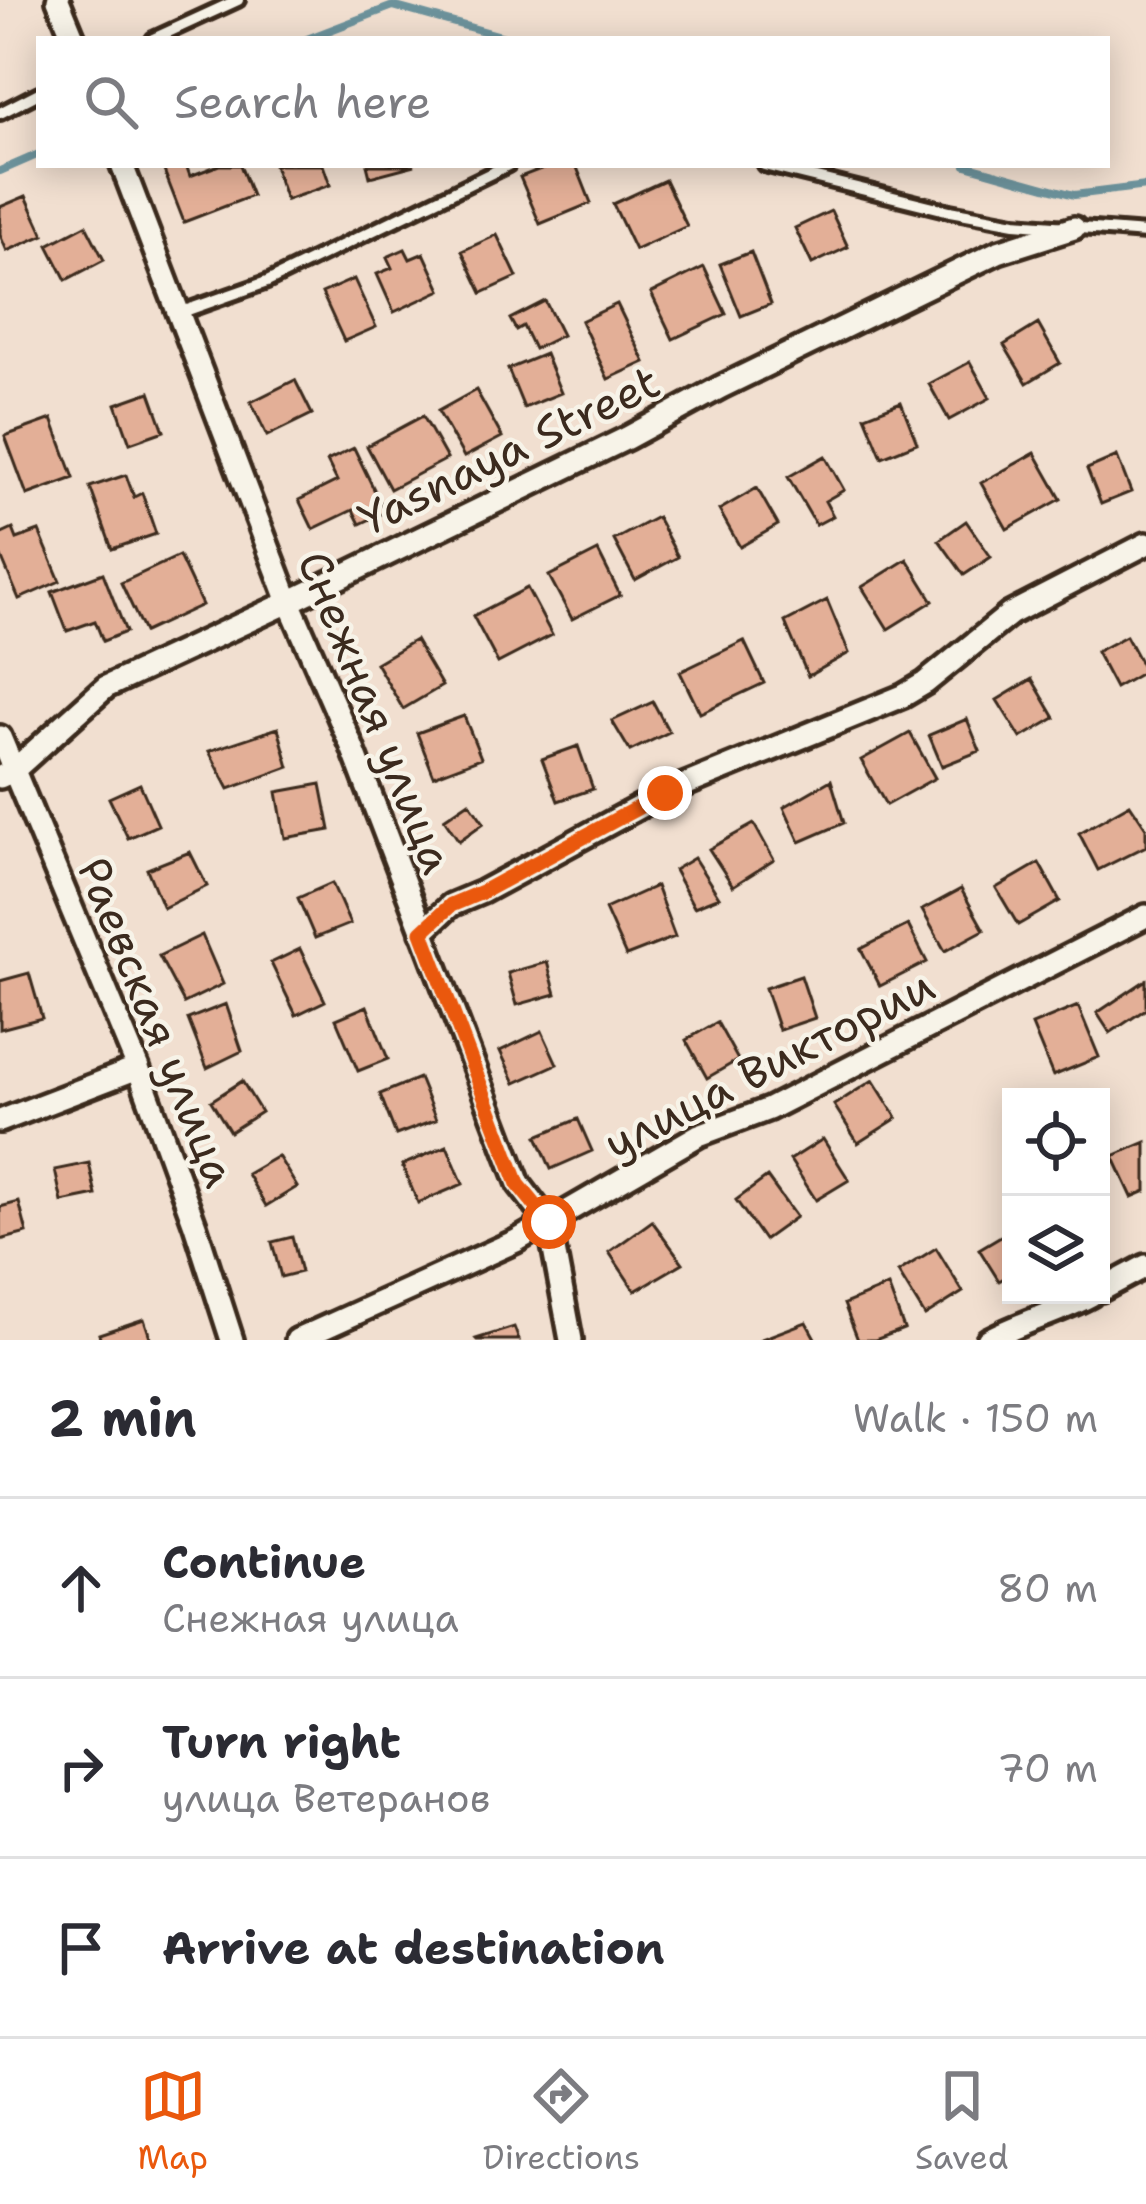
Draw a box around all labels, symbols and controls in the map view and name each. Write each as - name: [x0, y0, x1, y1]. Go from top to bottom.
- search box: [36, 36, 1110, 168]
- icon: search: [78, 69, 144, 135]
- text: Search here: [174, 72, 431, 132]
- street label: Yasnaya Street: [349, 351, 669, 549]
- street label: Снежная улица: [284, 542, 468, 882]
- route end: [638, 766, 692, 820]
- street label: Раевская улица: [64, 849, 250, 1195]
- street label: улица Виктории: [594, 955, 944, 1173]
- map controls: [1002, 1088, 1110, 1304]
- button: locate: [1002, 1088, 1110, 1196]
- route start: [522, 1195, 576, 1249]
- button: layers: [1002, 1196, 1110, 1304]
- text: 2 min: [48, 1384, 197, 1452]
- text: Walk · 150 m: [853, 1392, 1098, 1444]
- text: Continue: [162, 1532, 366, 1592]
- icon: ahead: [48, 1555, 114, 1621]
- text: 80 m: [997, 1562, 1098, 1614]
- text: Снежная улица: [162, 1592, 459, 1644]
- text: Turn right: [162, 1712, 401, 1772]
- icon: right: [48, 1735, 114, 1801]
- text: 70 m: [997, 1742, 1098, 1794]
- text: улица Ветеранов: [162, 1772, 490, 1824]
- icon: arrive: [48, 1915, 114, 1981]
- text: Arrive at destination: [162, 1918, 665, 1978]
- tab: Map: [137, 2063, 208, 2180]
- tab: Directions: [483, 2063, 640, 2180]
- tab: Saved: [915, 2063, 1009, 2180]

